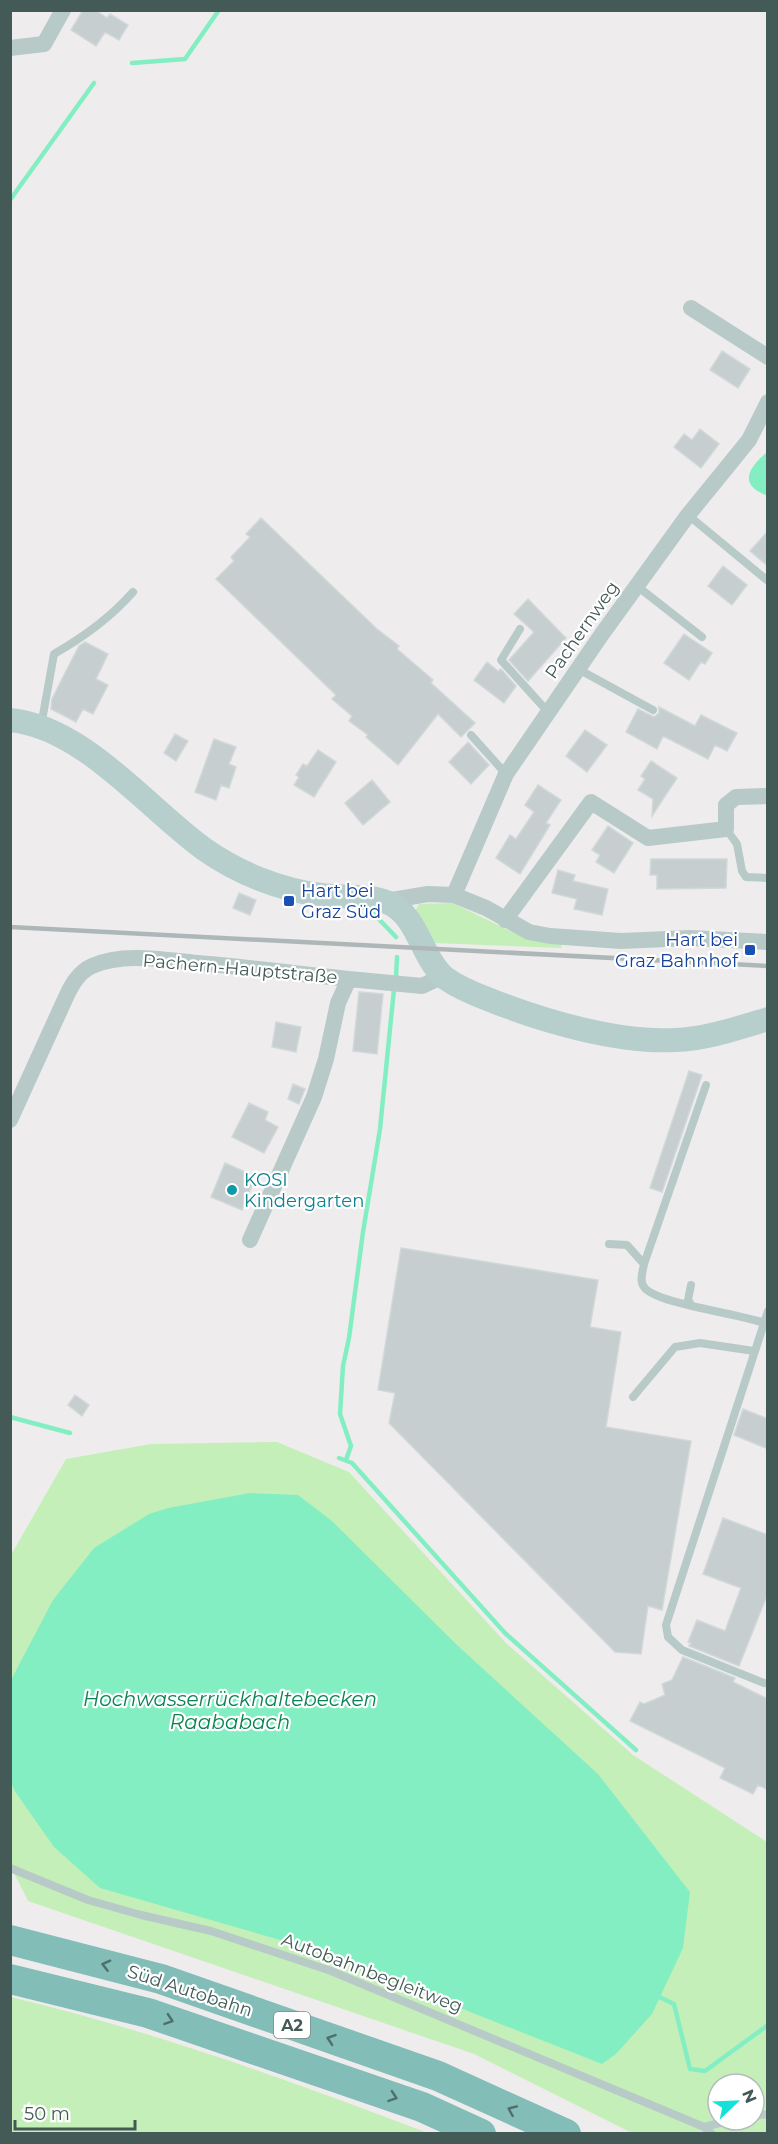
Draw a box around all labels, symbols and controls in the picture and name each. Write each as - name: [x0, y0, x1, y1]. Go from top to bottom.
- street label: Pachernweg: [540, 577, 624, 683]
- place label: Hart bei Graz Süd: [301, 880, 381, 923]
- marker: Hart bei Graz Süd: [282, 894, 296, 908]
- place label: Hart bei Graz Bahnhof: [615, 929, 739, 972]
- marker: Hart bei Graz Bahnhof: [743, 943, 757, 957]
- street label: Pachern-Hauptstraße: [142, 950, 338, 988]
- place label: KOSI Kindergarten: [244, 1169, 364, 1212]
- marker: KOSI Kindergarten: [225, 1183, 239, 1197]
- water label: Hochwasserrückhaltebecken Raababach: [83, 1687, 377, 1734]
- street label: Autobahnbegleitweg: [278, 1928, 466, 2018]
- one-way arrow: [101, 1960, 112, 1972]
- street label: Süd Autobahn: [125, 1960, 255, 2022]
- road number: A2: [274, 2012, 310, 2038]
- one-way arrow: [163, 2013, 174, 2026]
- one-way arrow: [326, 2033, 337, 2046]
- north arrow: [706, 2072, 766, 2132]
- text: N: [738, 2087, 761, 2106]
- one-way arrow: [387, 2089, 398, 2102]
- scale bar: [15, 2093, 135, 2131]
- text: 50 m: [24, 2103, 70, 2125]
- one-way arrow: [508, 2105, 519, 2117]

